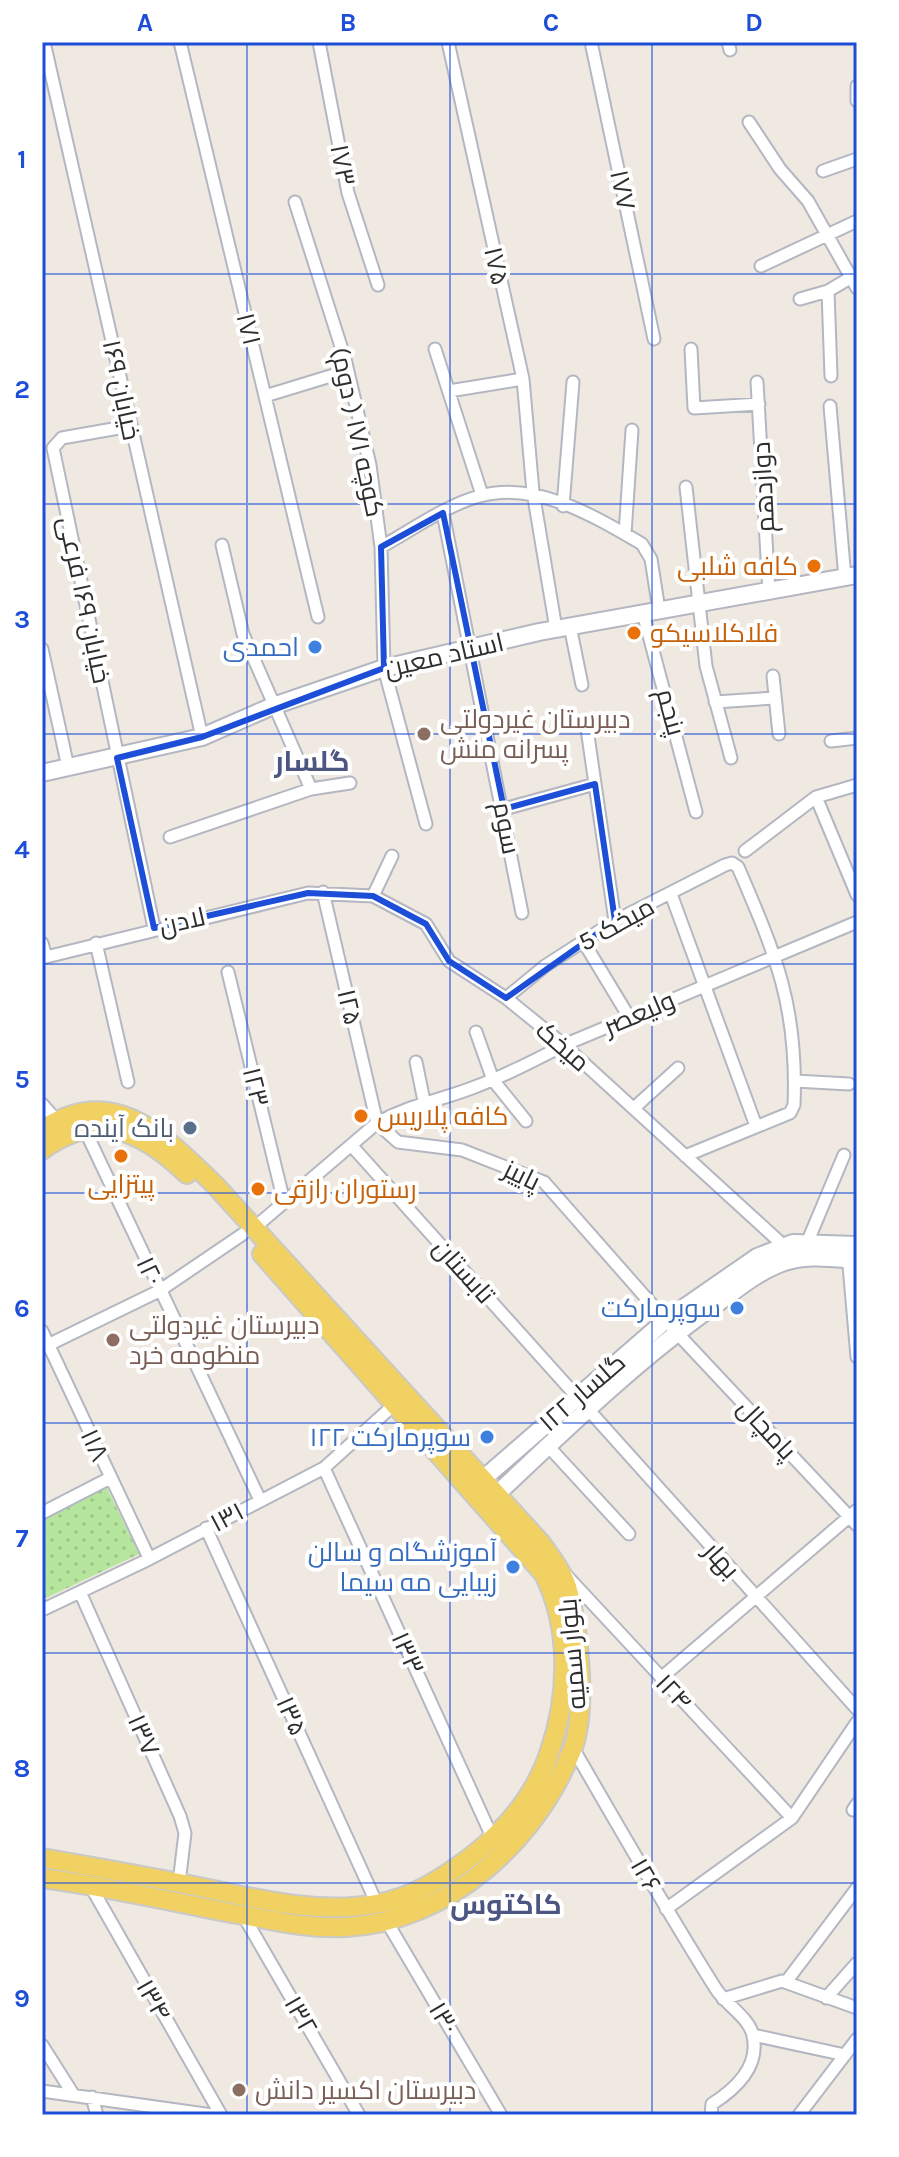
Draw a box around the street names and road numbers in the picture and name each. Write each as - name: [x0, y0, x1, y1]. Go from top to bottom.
- street label: ۱۷۳: [323, 142, 362, 189]
- street label: ۱۷۷: [603, 167, 642, 213]
- street label: ۱۷۵: [477, 244, 516, 288]
- street label: ۱۷۱: [230, 310, 267, 349]
- street label: خیابان ۱۶۹: [96, 337, 147, 443]
- street label: کوچه ۱۷۱ ( دوم): [322, 344, 391, 520]
- street label: دوازدهم: [746, 441, 783, 533]
- street label: خیابان ۱۶۹ فرعی: [52, 514, 117, 686]
- street label: استاد معین: [381, 627, 507, 684]
- street label: پنجم: [647, 685, 692, 740]
- street label: سوم: [484, 799, 527, 857]
- street label: میخک 5: [573, 891, 660, 958]
- street label: لادن: [156, 901, 208, 942]
- street label: ولیعصر: [597, 985, 680, 1043]
- street label: ۱۲۵: [330, 986, 369, 1028]
- street label: میخک: [529, 1015, 596, 1078]
- street label: ۱۲۳: [236, 1064, 275, 1110]
- street label: پاییز: [496, 1153, 545, 1198]
- street label: تابستان: [426, 1233, 501, 1310]
- street label: ۱۲۰: [130, 1252, 170, 1291]
- street label: گلسار ۱۲۲: [533, 1347, 632, 1438]
- street label: پامچال: [730, 1392, 803, 1467]
- street label: ۱۱۸: [74, 1424, 115, 1466]
- street label: ۱۳۱: [205, 1496, 249, 1539]
- street label: بهار: [696, 1534, 746, 1585]
- street label: بلوار سمیه: [552, 1597, 593, 1711]
- street label: ۱۳۳: [385, 1627, 430, 1679]
- street label: ۱۲۴: [649, 1668, 698, 1717]
- street label: ۱۳۵: [269, 1692, 314, 1741]
- street label: ۱۳۷: [121, 1710, 166, 1761]
- street label: ۱۲۶: [624, 1853, 668, 1898]
- street label: ۱۳۴: [129, 1974, 178, 2027]
- street label: ۱۳۲: [277, 1990, 324, 2040]
- street label: ۱۳۰: [422, 1997, 465, 2040]

